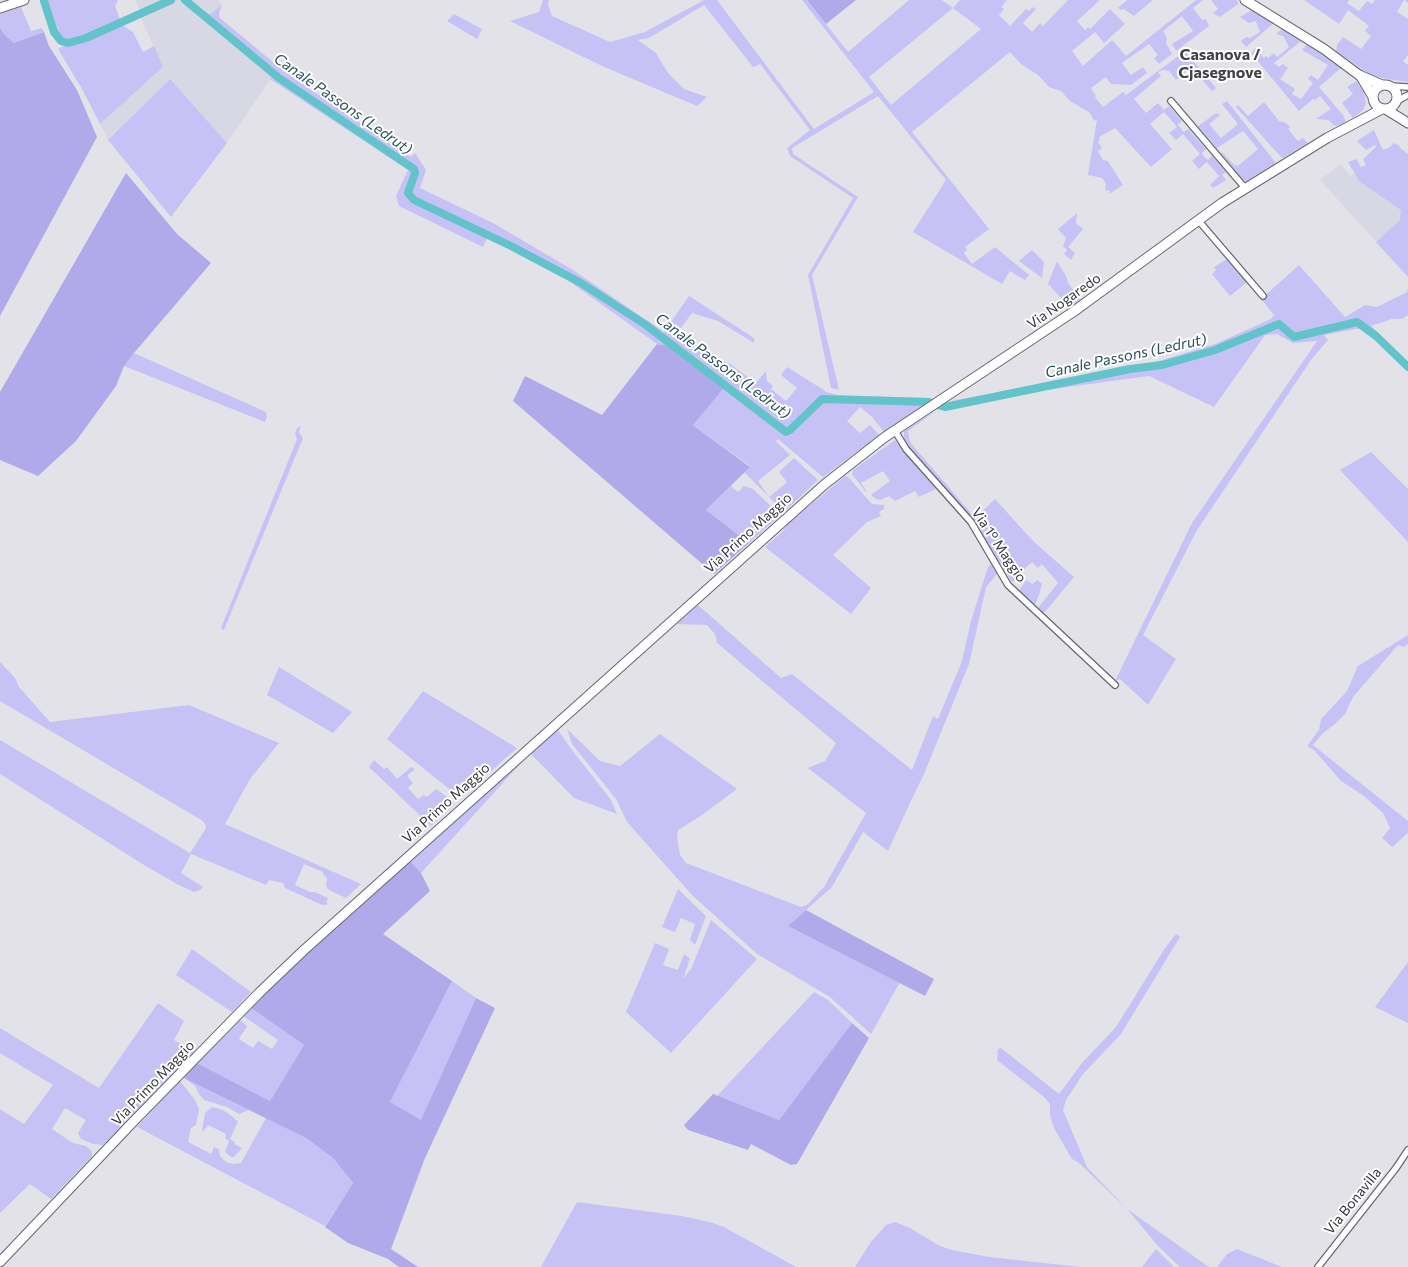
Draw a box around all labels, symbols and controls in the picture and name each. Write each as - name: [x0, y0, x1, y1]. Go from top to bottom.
- district label: Casanova / Cjasegnove: [1178, 45, 1262, 83]
- water label: Canale Passons (Ledrut): [270, 49, 416, 159]
- street label: Via Nogaredo: [1024, 269, 1104, 333]
- water label: Canale Passons (Ledrut): [652, 309, 794, 423]
- water label: Canale Passons (Ledrut): [1044, 330, 1208, 382]
- street label: Via Primo Maggio: [701, 489, 795, 577]
- street label: Via 1° Maggio: [968, 505, 1030, 585]
- street label: Via Primo Maggio: [399, 759, 493, 847]
- street label: Via Primo Maggio: [108, 1037, 198, 1129]
- street label: Via Bonavilla: [1321, 1164, 1385, 1238]

